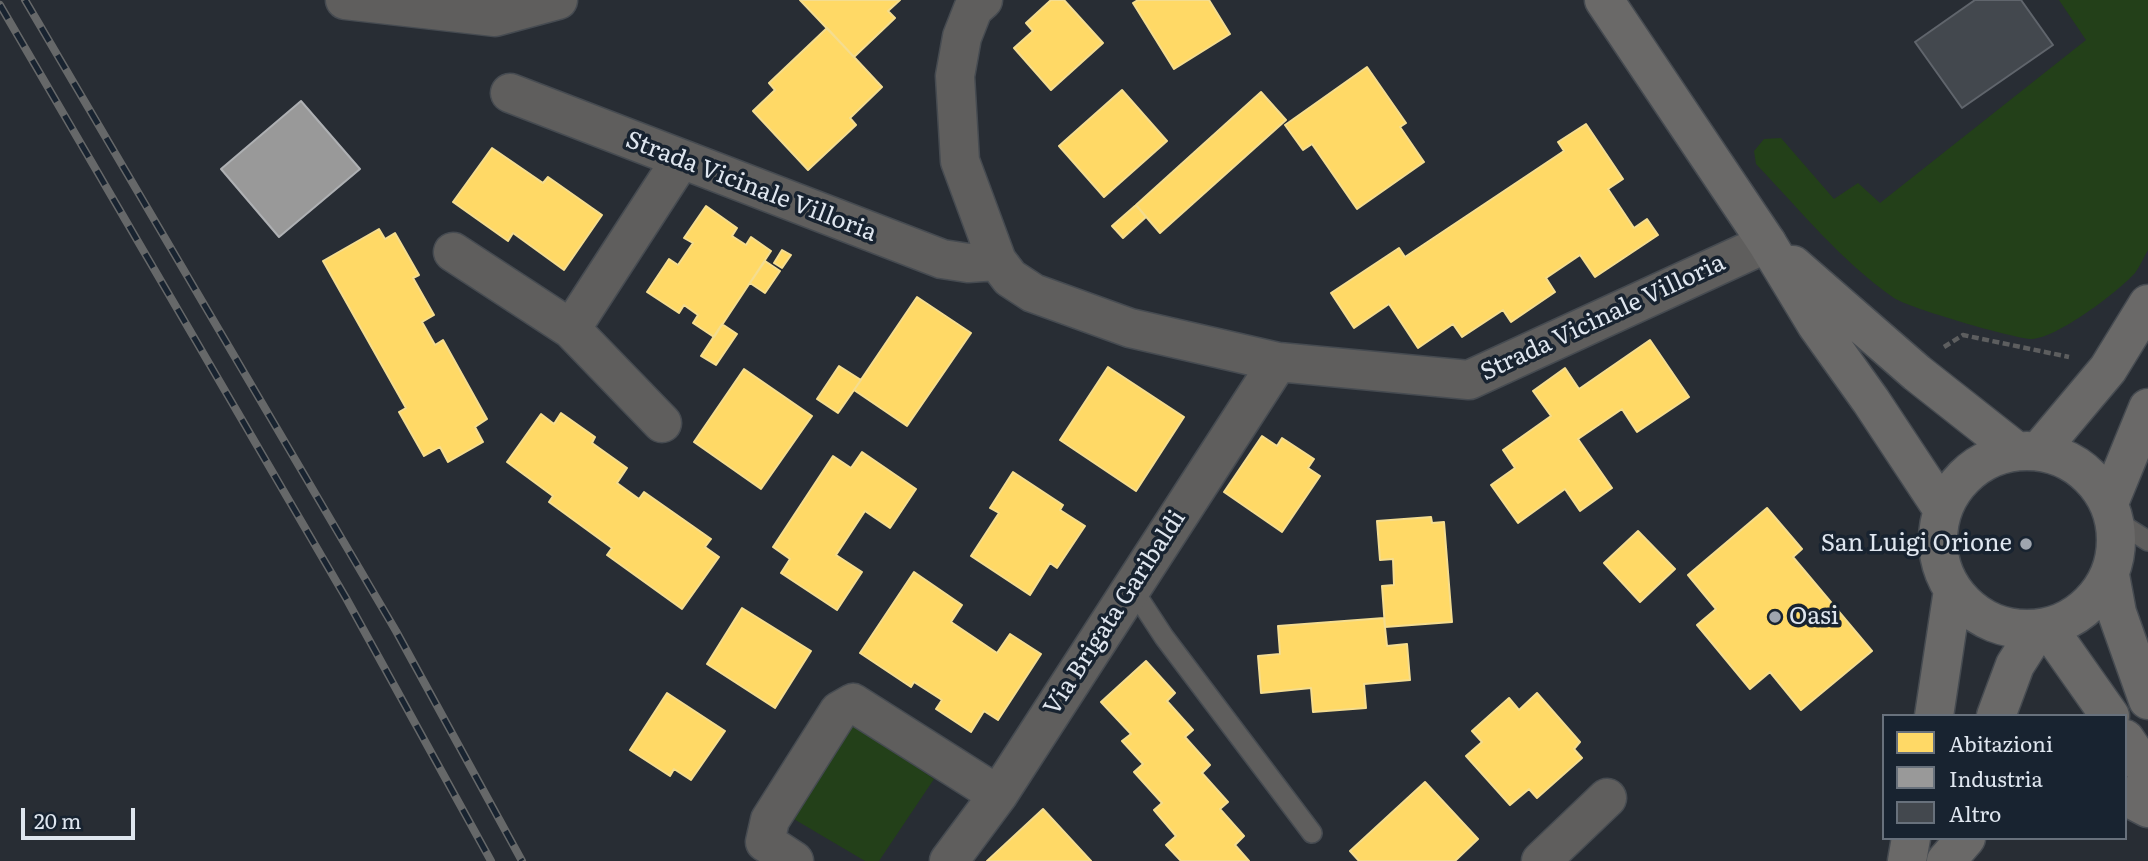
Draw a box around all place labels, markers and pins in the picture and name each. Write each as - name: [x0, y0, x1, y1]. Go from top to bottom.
- place label: San Luigi Orione: [1821, 530, 2012, 558]
- marker: San Luigi Orione: [2018, 536, 2034, 552]
- place label: Oasi: [1789, 603, 1839, 631]
- marker: Oasi: [1767, 609, 1783, 625]

